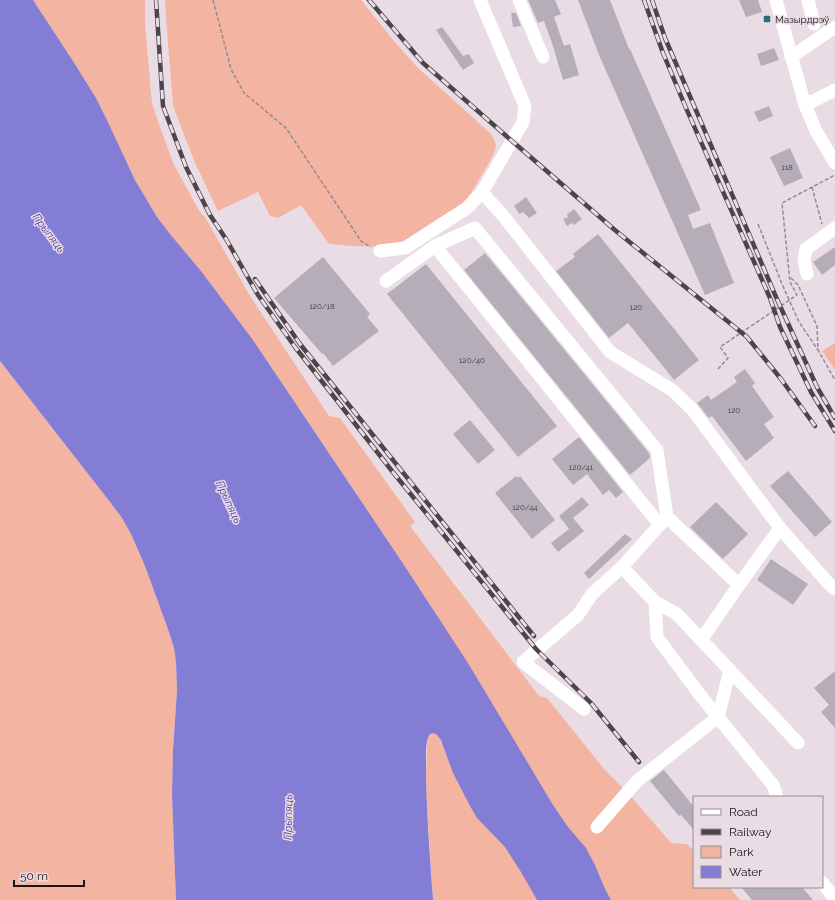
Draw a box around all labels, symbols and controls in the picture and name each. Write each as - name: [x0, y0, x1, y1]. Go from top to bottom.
- marker: Мазырдрэў: [762, 14, 772, 24]
- place label: Мазырдрэў: [775, 14, 830, 25]
- house number: 118: [781, 162, 793, 172]
- water label: Прыпяць: [30, 211, 68, 256]
- house number: 120/18: [309, 301, 335, 311]
- house number: 120: [630, 302, 642, 312]
- house number: 120/40: [459, 355, 485, 365]
- house number: 120: [728, 405, 740, 415]
- house number: 120/41: [569, 462, 594, 472]
- water label: Прыпяць: [213, 479, 244, 526]
- house number: 120/44: [512, 502, 538, 512]
- water label: Прыпяць: [282, 794, 295, 840]
- legend: [693, 796, 823, 888]
- text: Road: [729, 805, 758, 819]
- text: Railway: [729, 825, 772, 839]
- text: Park: [729, 845, 754, 859]
- scale bar: [14, 862, 84, 888]
- text: Water: [729, 865, 763, 879]
- text: 50 m: [20, 869, 48, 883]

